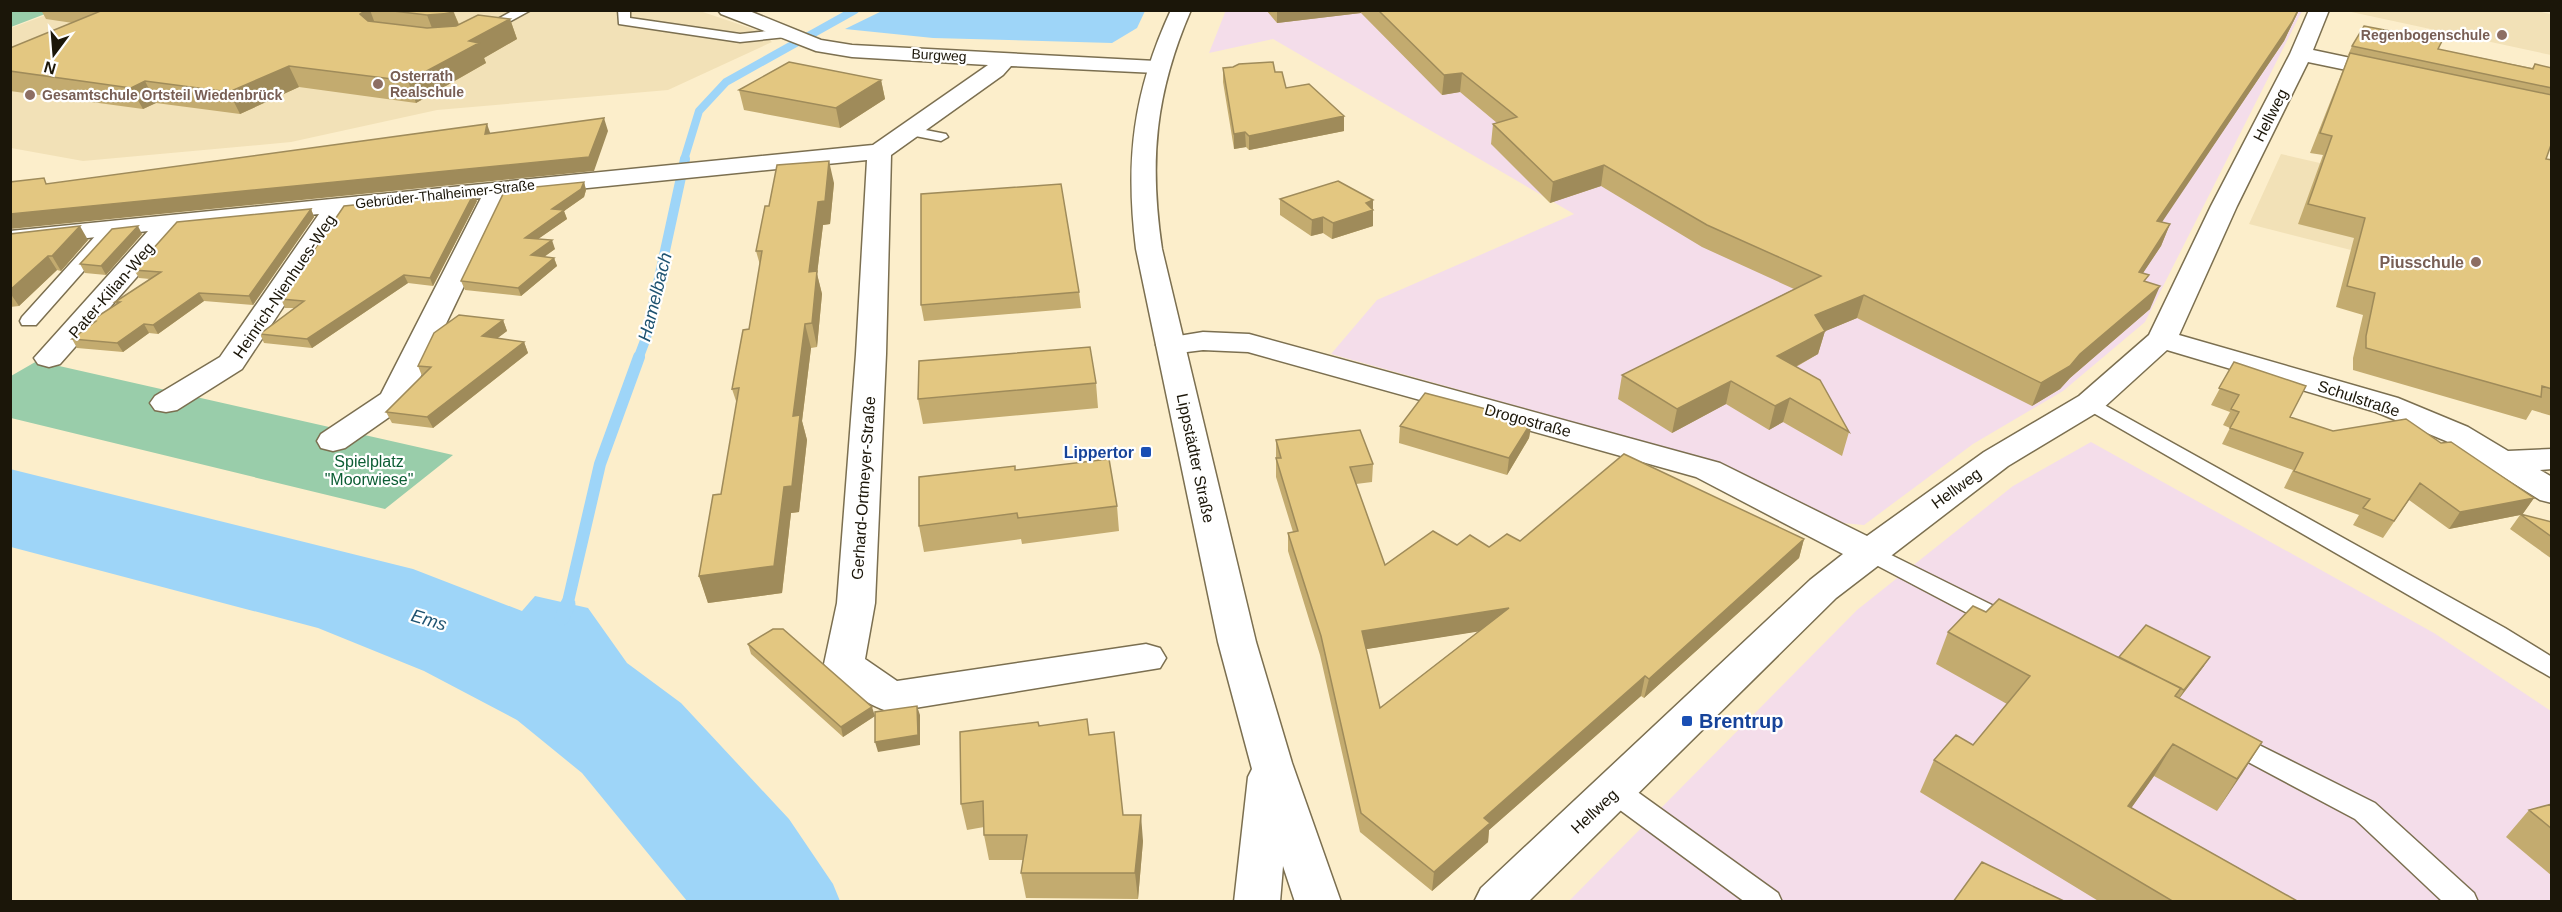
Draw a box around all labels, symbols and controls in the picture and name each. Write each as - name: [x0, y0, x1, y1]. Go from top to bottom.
- north arrow: [24, 24, 84, 84]
- place label: Regenbogenschule: [2361, 27, 2490, 43]
- marker: Regenbogenschule: [2495, 28, 2509, 42]
- street label: Burgweg: [911, 46, 967, 64]
- text: N: [42, 58, 58, 78]
- place label: Osterrath Realschule: [390, 68, 464, 100]
- marker: Osterrath Realschule: [371, 77, 385, 91]
- street label: Hellweg: [2250, 86, 2291, 144]
- place label: Gesamtschule Ortsteil Wiedenbrück: [42, 87, 282, 103]
- marker: Gesamtschule Ortsteil Wiedenbrück: [23, 88, 37, 102]
- street label: Gebrüder-Thalheimer-Straße: [354, 177, 536, 211]
- street label: Heinrich-Nienhues-Weg: [230, 211, 339, 361]
- street label: Pater-Kilian-Weg: [65, 239, 157, 341]
- water label: Hamelbach: [634, 250, 676, 344]
- place label: Piusschule: [2380, 254, 2464, 271]
- marker: Piusschule: [2469, 255, 2483, 269]
- street label: Schulstraße: [2316, 377, 2402, 420]
- street label: Lippstädter Straße: [1174, 392, 1218, 524]
- street label: Gerhard-Ortmeyer-Straße: [849, 396, 878, 580]
- street label: Drogostraße: [1483, 401, 1573, 440]
- place label: Lippertor: [1064, 444, 1134, 461]
- marker: Lippertor: [1139, 445, 1153, 459]
- park label: Spielplatz "Moorwiese": [325, 453, 413, 488]
- street label: Hellweg: [1928, 465, 1984, 512]
- water label: Ems: [409, 605, 449, 635]
- place label: Brentrup: [1699, 710, 1783, 732]
- marker: Brentrup: [1680, 714, 1694, 728]
- street label: Hellweg: [1568, 786, 1621, 837]

